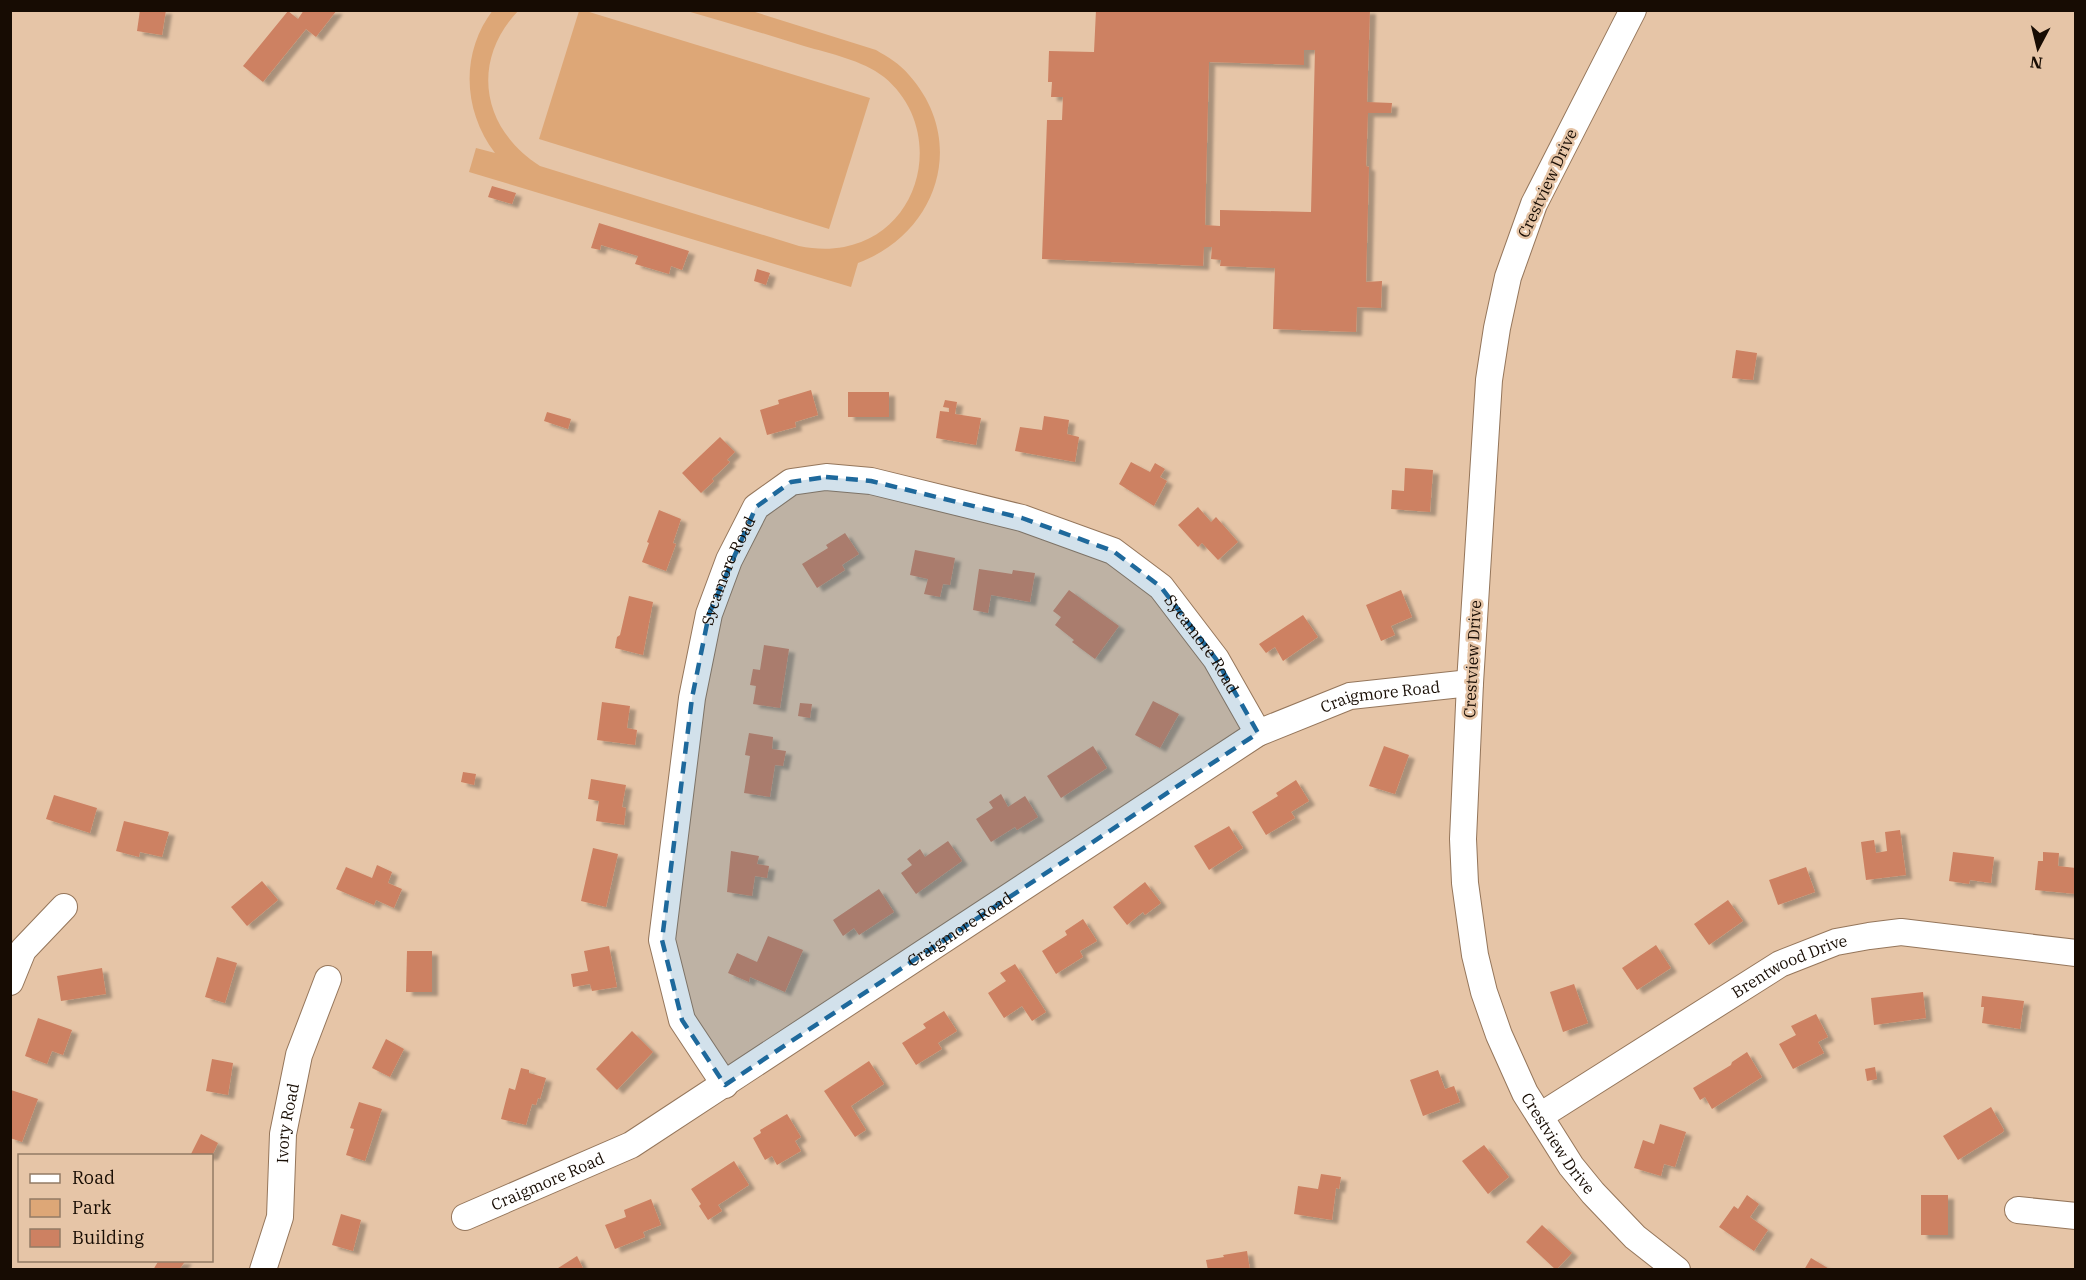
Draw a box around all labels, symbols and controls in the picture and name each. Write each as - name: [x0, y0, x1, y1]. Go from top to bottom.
- north arrow: [2008, 18, 2068, 78]
- text: N: [2029, 52, 2044, 74]
- street label: Crestview Drive: [1513, 125, 1581, 241]
- street label: Sycamore Road: [697, 513, 760, 627]
- street label: Sycamore Road: [1160, 590, 1244, 697]
- street label: Crestview Drive: [1459, 600, 1485, 718]
- street label: Craigmore Road: [1317, 676, 1441, 717]
- street label: Craigmore Road: [903, 887, 1016, 971]
- street label: Brentwood Drive: [1728, 930, 1849, 1002]
- street label: Ivory Road: [272, 1081, 303, 1164]
- street label: Crestview Drive: [1517, 1089, 1600, 1198]
- street label: Craigmore Road: [488, 1148, 608, 1215]
- legend: [18, 1154, 213, 1262]
- text: Road: [72, 1166, 115, 1189]
- text: Park: [72, 1196, 112, 1219]
- text: Building: [72, 1226, 144, 1249]

